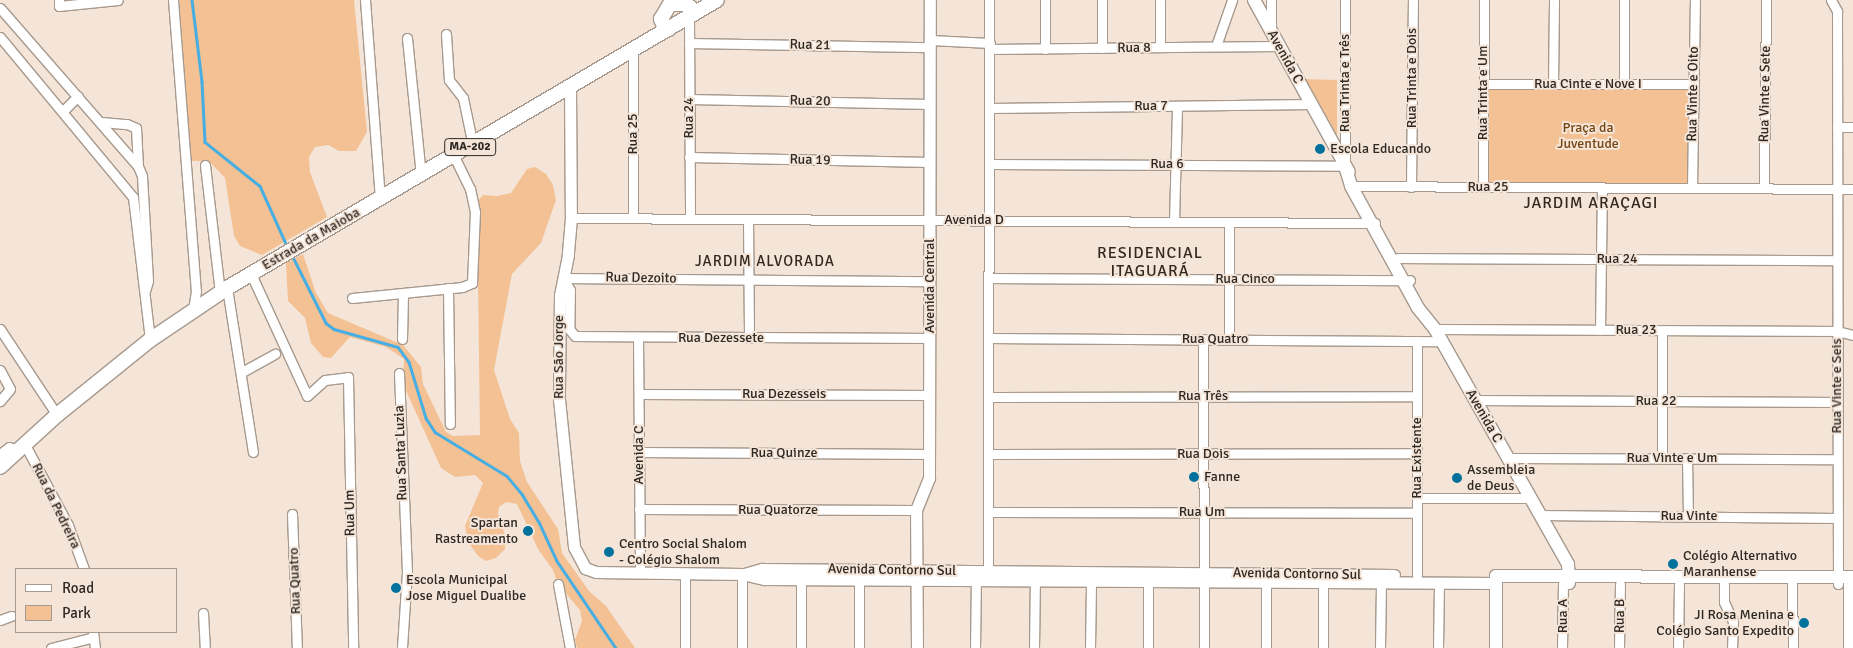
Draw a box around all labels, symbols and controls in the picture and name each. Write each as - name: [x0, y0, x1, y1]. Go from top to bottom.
- street label: Avenida C: [1263, 27, 1307, 87]
- street label: Rua Trinta e Dois: [1404, 28, 1420, 128]
- street label: Rua Trinta e Três: [1337, 34, 1353, 132]
- street label: Rua 21: [789, 36, 831, 54]
- street label: Rua 8: [1117, 39, 1151, 57]
- street label: Rua Vinte e Sete: [1756, 45, 1774, 143]
- street label: Rua Trinta e Um: [1475, 46, 1491, 140]
- street label: Rua Vinte e Oito: [1684, 46, 1702, 142]
- street label: Rua Cinte e Nove I: [1534, 76, 1642, 92]
- street label: Rua 20: [789, 92, 831, 110]
- street label: Rua 24: [681, 97, 697, 139]
- street label: Rua 7: [1134, 98, 1168, 114]
- street label: Rua 25: [625, 113, 641, 155]
- park label: Praça da Juventude: [1557, 120, 1619, 152]
- road number: MA-202: [444, 138, 496, 156]
- place label: Escola Educando: [1330, 141, 1431, 157]
- marker: Escola Educando: [1314, 143, 1326, 155]
- street label: Rua 19: [789, 151, 831, 169]
- street label: Rua 6: [1150, 156, 1184, 172]
- street label: Rua 25: [1467, 179, 1509, 195]
- district label: JARDIM ARAÇAGI: [1522, 193, 1660, 213]
- street label: Estrada da Maioba: [259, 204, 363, 274]
- street label: Avenida D: [944, 212, 1004, 228]
- street label: Avenida Central: [922, 239, 938, 333]
- district label: RESIDENCIAL ITAGUARÁ: [1096, 243, 1204, 281]
- street label: Rua 24: [1596, 251, 1638, 267]
- district label: JARDIM ALVORADA: [693, 253, 837, 271]
- street label: Rua Dezoito: [605, 269, 677, 287]
- street label: Rua Cinco: [1215, 271, 1275, 287]
- street label: Rua São Jorge: [551, 315, 567, 399]
- street label: Rua 23: [1615, 322, 1657, 338]
- street label: Rua Dezessete: [678, 330, 764, 346]
- street label: Rua Quatro: [1182, 331, 1248, 347]
- street label: Rua Vinte e Seis: [1829, 338, 1845, 434]
- street label: Rua Dezesseis: [742, 386, 826, 402]
- street label: Avenida C: [1462, 386, 1506, 446]
- street label: Rua Três: [1178, 388, 1228, 404]
- street label: Rua 22: [1635, 393, 1677, 409]
- street label: Rua Santa Luzia: [391, 405, 411, 501]
- street label: Rua Existente: [1409, 417, 1425, 499]
- street label: Avenida C: [631, 425, 647, 485]
- street label: Rua Quinze: [750, 445, 818, 461]
- street label: Rua Dois: [1177, 446, 1229, 462]
- street label: Rua Vinte e Um: [1627, 450, 1717, 466]
- street label: Rua da Pedreira: [28, 460, 84, 552]
- place label: Assembleia de Deus: [1467, 462, 1535, 494]
- place label: Fanne: [1204, 469, 1240, 485]
- marker: Fanne: [1188, 471, 1200, 483]
- marker: Assembleia de Deus: [1451, 472, 1463, 484]
- street label: Rua Um: [341, 490, 359, 536]
- street label: Rua Quatorze: [738, 502, 818, 518]
- street label: Rua Um: [1179, 504, 1225, 520]
- street label: Rua Vinte: [1660, 508, 1718, 524]
- place label: Spartan Rastreamento: [435, 515, 518, 548]
- marker: Spartan Rastreamento: [522, 525, 534, 537]
- place label: Centro Social Shalom - Colégio Shalom: [619, 536, 747, 568]
- marker: Centro Social Shalom - Colégio Shalom: [603, 546, 615, 558]
- street label: Rua Quatro: [285, 547, 305, 615]
- place label: Colégio Alternativo Maranhense: [1683, 548, 1797, 580]
- marker: Colégio Alternativo Maranhense: [1667, 558, 1679, 570]
- street label: Avenida Contorno Sul: [828, 560, 956, 580]
- street label: Avenida Contorno Sul: [1233, 564, 1361, 584]
- legend: [15, 568, 178, 633]
- place label: Escola Municipal Jose Miguel Dualibe: [406, 572, 526, 604]
- text: Road: [62, 579, 94, 597]
- marker: Escola Municipal Jose Miguel Dualibe: [390, 582, 402, 594]
- street label: Rua A: [1555, 599, 1571, 633]
- street label: Rua B: [1611, 599, 1629, 633]
- text: Park: [62, 604, 91, 622]
- place label: JI Rosa Menina e Colégio Santo Expedito: [1656, 607, 1794, 640]
- marker: JI Rosa Menina e Colégio Santo Expedito: [1798, 617, 1810, 629]

